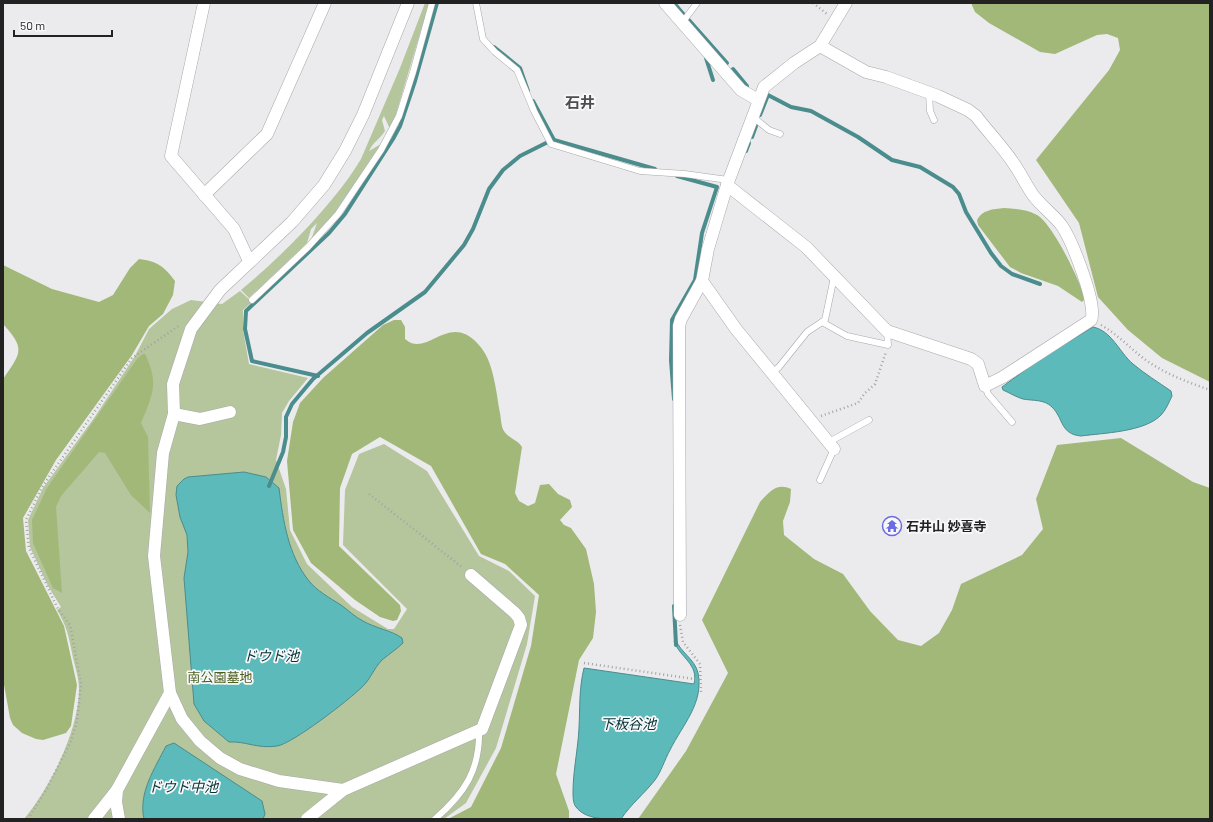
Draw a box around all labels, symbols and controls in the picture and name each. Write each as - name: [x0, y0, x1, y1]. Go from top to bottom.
- scale bar: [14, 12, 112, 38]
- text: 50 m: [20, 18, 45, 32]
- district label: 石井: [565, 93, 595, 111]
- temple icon: 石井山 妙喜寺: [881, 515, 903, 537]
- place label: 石井山 妙喜寺: [906, 518, 987, 534]
- water label: ドウド池: [243, 647, 301, 664]
- park label: 南公園墓地: [187, 669, 253, 685]
- water label: 下板谷池: [600, 715, 658, 732]
- water label: ドウド中池: [148, 778, 220, 795]

